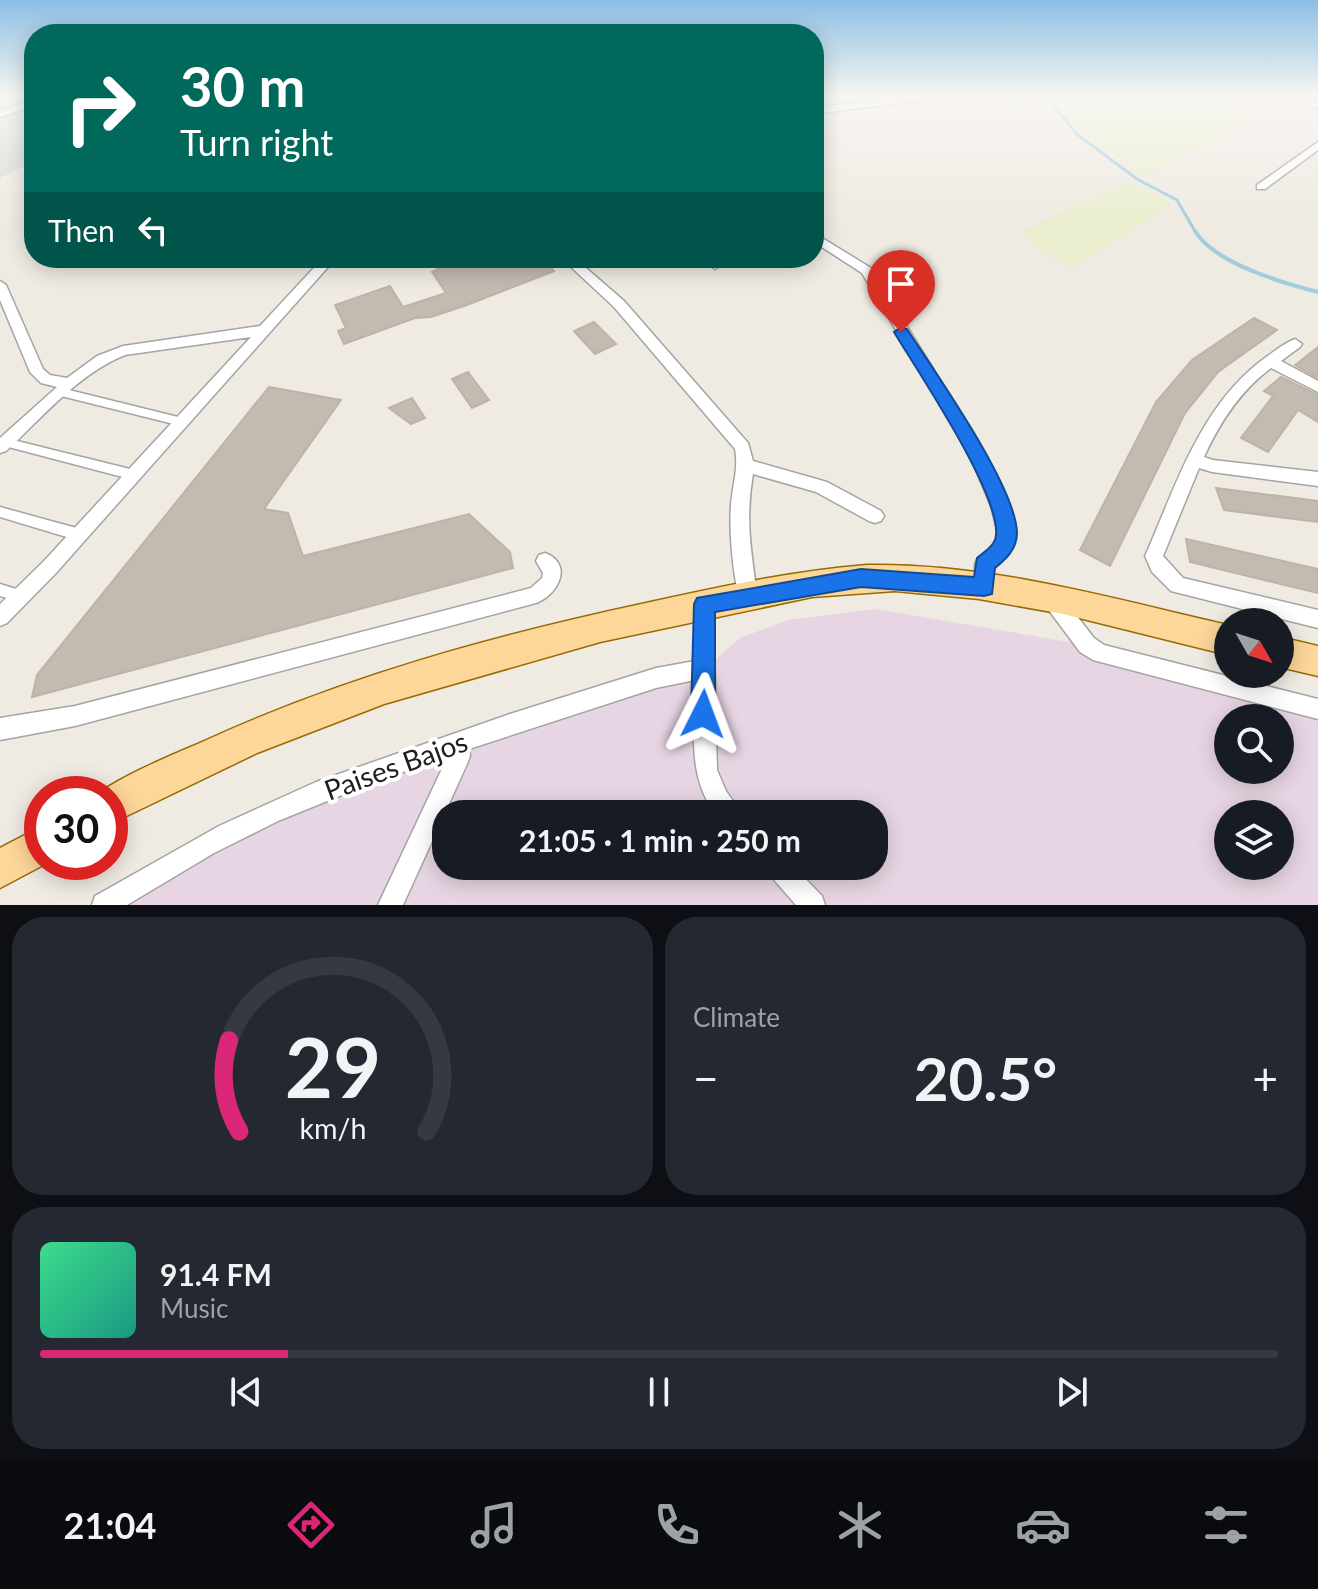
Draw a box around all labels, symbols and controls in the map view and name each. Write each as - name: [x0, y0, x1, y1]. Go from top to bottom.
- text: 30 m: [180, 52, 305, 119]
- icon: right: [48, 56, 152, 160]
- text: Turn right: [180, 120, 333, 164]
- icon: left: [131, 208, 175, 252]
- text: Then: [48, 212, 115, 248]
- pin: [867, 250, 935, 332]
- icon: arrive: [879, 262, 923, 306]
- north arrow: [1214, 608, 1294, 688]
- map controls: [1214, 608, 1294, 880]
- position arrow: [661, 672, 745, 756]
- button: search: [1214, 704, 1294, 784]
- street label: Paises Bajos: [319, 723, 472, 807]
- speed limit sign: 30: [24, 776, 128, 880]
- button: layers: [1214, 800, 1294, 880]
- text: 21:05 · 1 min · 250 m: [519, 822, 801, 858]
- text: Climate: [693, 1001, 780, 1033]
- text: 29: [284, 1016, 381, 1116]
- text: 20.5°: [914, 1042, 1057, 1114]
- text: −: [693, 1052, 719, 1104]
- text: +: [1252, 1052, 1278, 1104]
- text: km/h: [299, 1111, 366, 1145]
- text: 91.4 FM: [160, 1256, 272, 1292]
- text: Music: [160, 1292, 228, 1324]
- icon: previous: [224, 1370, 268, 1414]
- icon: pause: [637, 1370, 681, 1414]
- icon: next: [1050, 1370, 1094, 1414]
- icon: directions: [283, 1497, 339, 1553]
- icon: music: [466, 1497, 522, 1553]
- icon: phone: [649, 1497, 705, 1553]
- icon: climate: [832, 1497, 888, 1553]
- icon: car: [1015, 1497, 1071, 1553]
- icon: filters: [1198, 1497, 1254, 1553]
- text: 21:04: [64, 1503, 156, 1547]

